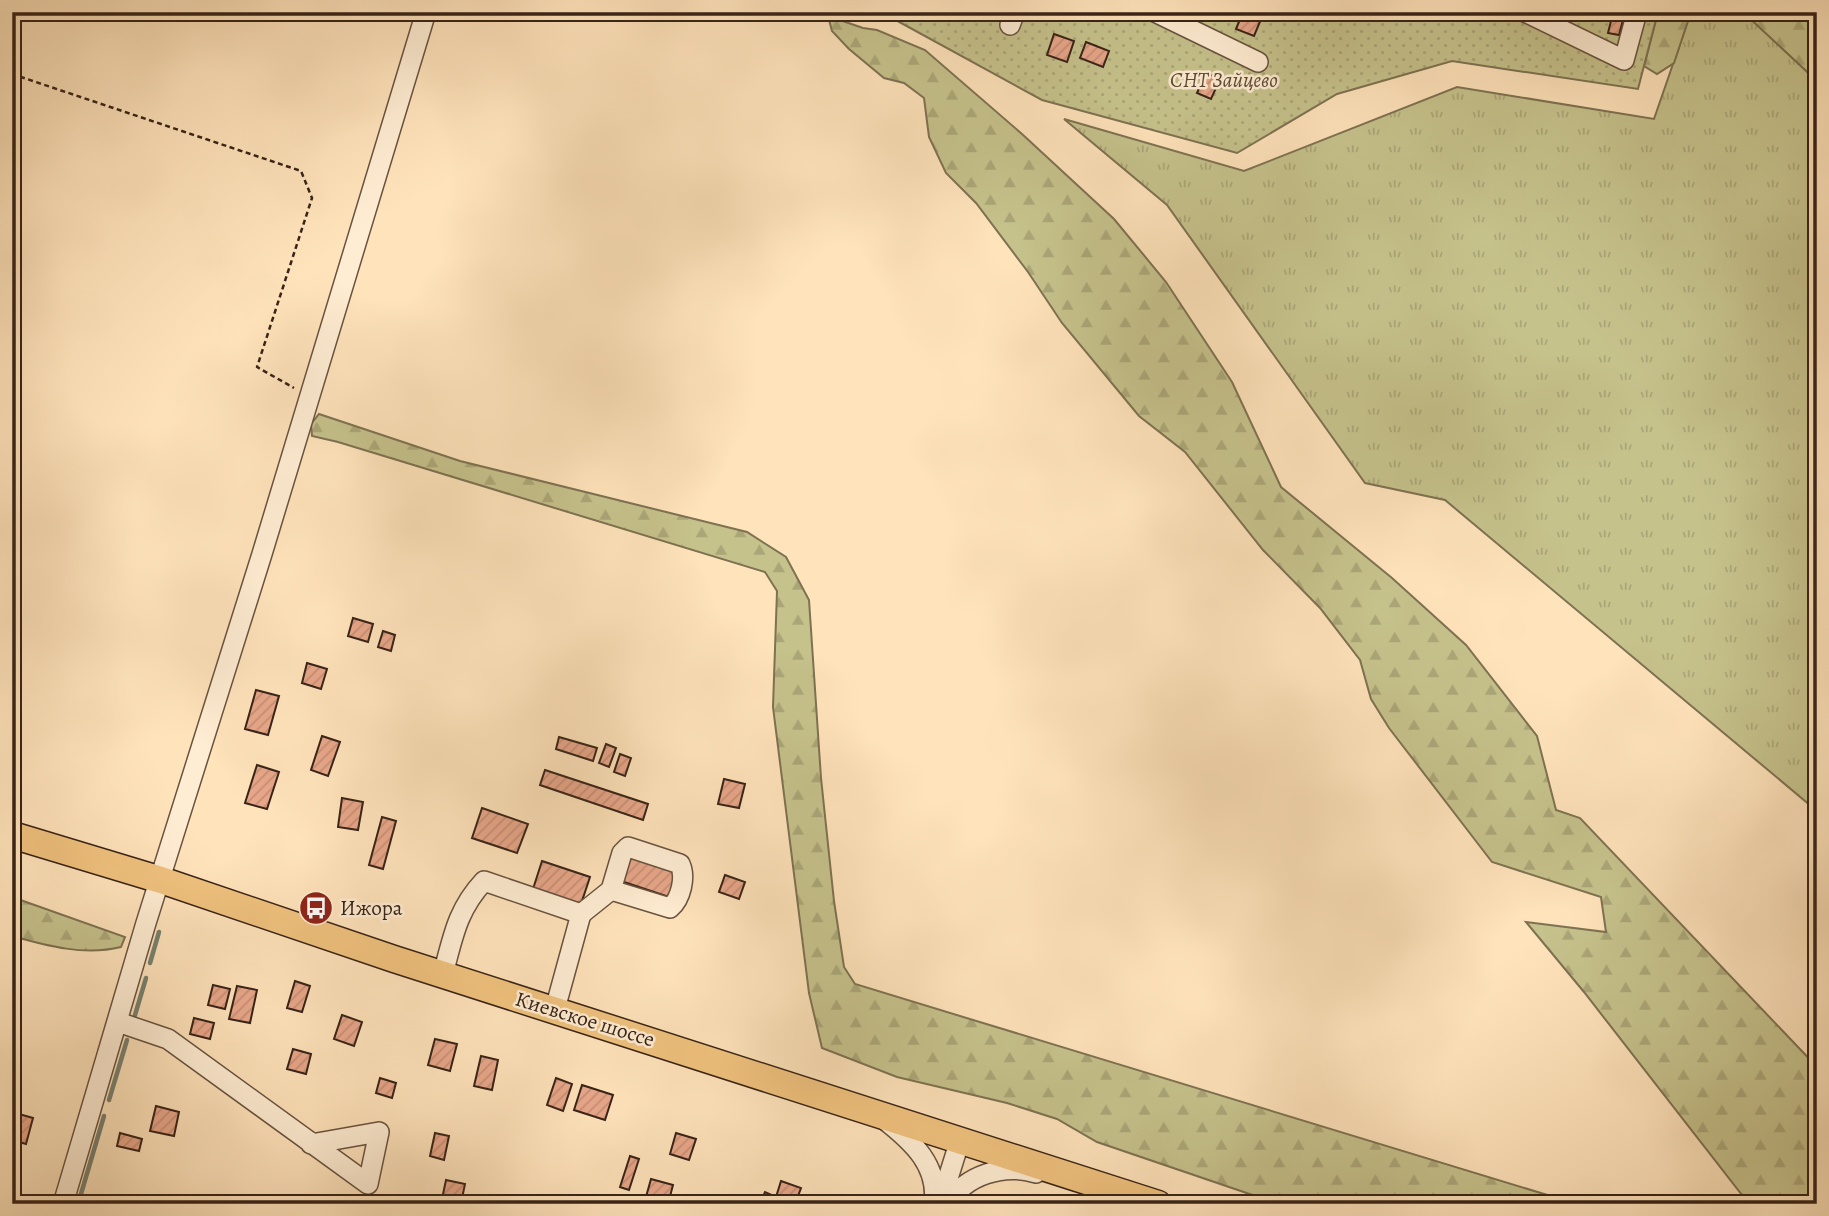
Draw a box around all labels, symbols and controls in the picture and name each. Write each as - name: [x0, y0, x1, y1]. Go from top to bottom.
- park label: СНТ Зайцево: [1170, 66, 1278, 94]
- bus stop icon: Ижора: [297, 889, 335, 927]
- place label: Ижора: [340, 894, 403, 922]
- street label: Киевское шоссе: [512, 985, 658, 1053]

